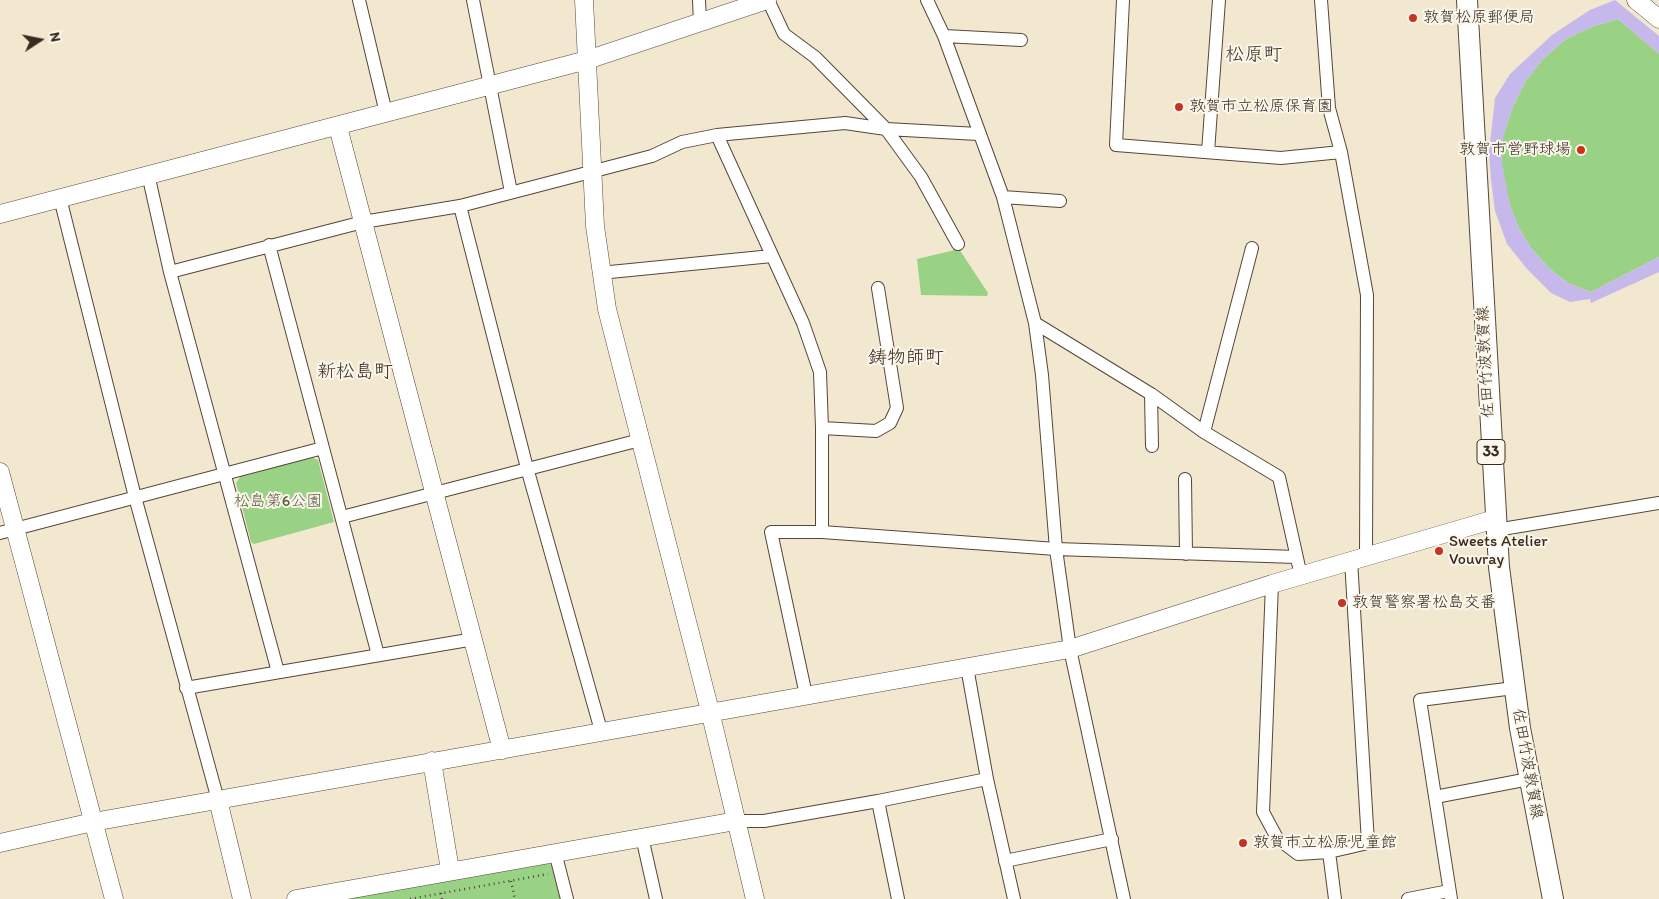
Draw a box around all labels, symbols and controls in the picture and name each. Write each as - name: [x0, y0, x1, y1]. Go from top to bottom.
- place label: 敦賀松原郵便局: [1423, 8, 1535, 28]
- marker: 敦賀松原郵便局: [1407, 12, 1419, 24]
- north arrow: [15, 15, 65, 65]
- text: N: [46, 31, 64, 43]
- district label: 松原町: [1226, 44, 1282, 66]
- place label: 敦賀市立松原保育園: [1189, 97, 1333, 117]
- marker: 敦賀市立松原保育園: [1173, 101, 1185, 113]
- place label: 敦賀市営野球場: [1459, 140, 1571, 160]
- marker: 敦賀市営野球場: [1575, 144, 1587, 156]
- street label: 佐田竹波敦賀線: [1473, 306, 1499, 418]
- district label: 鋳物師町: [868, 347, 944, 369]
- district label: 新松島町: [317, 361, 393, 383]
- road number: 33: [1477, 440, 1505, 464]
- park label: 松島第6公園: [234, 492, 322, 512]
- place label: Sweets Atelier Vouvray: [1449, 532, 1547, 570]
- marker: Sweets Atelier Vouvray: [1433, 545, 1445, 557]
- place label: 敦賀警察署松島交番: [1352, 593, 1496, 613]
- marker: 敦賀警察署松島交番: [1336, 597, 1348, 609]
- street label: 佐田竹波敦賀線: [1508, 707, 1546, 821]
- place label: 敦賀市立松原児童館: [1253, 833, 1397, 853]
- marker: 敦賀市立松原児童館: [1237, 837, 1249, 849]

